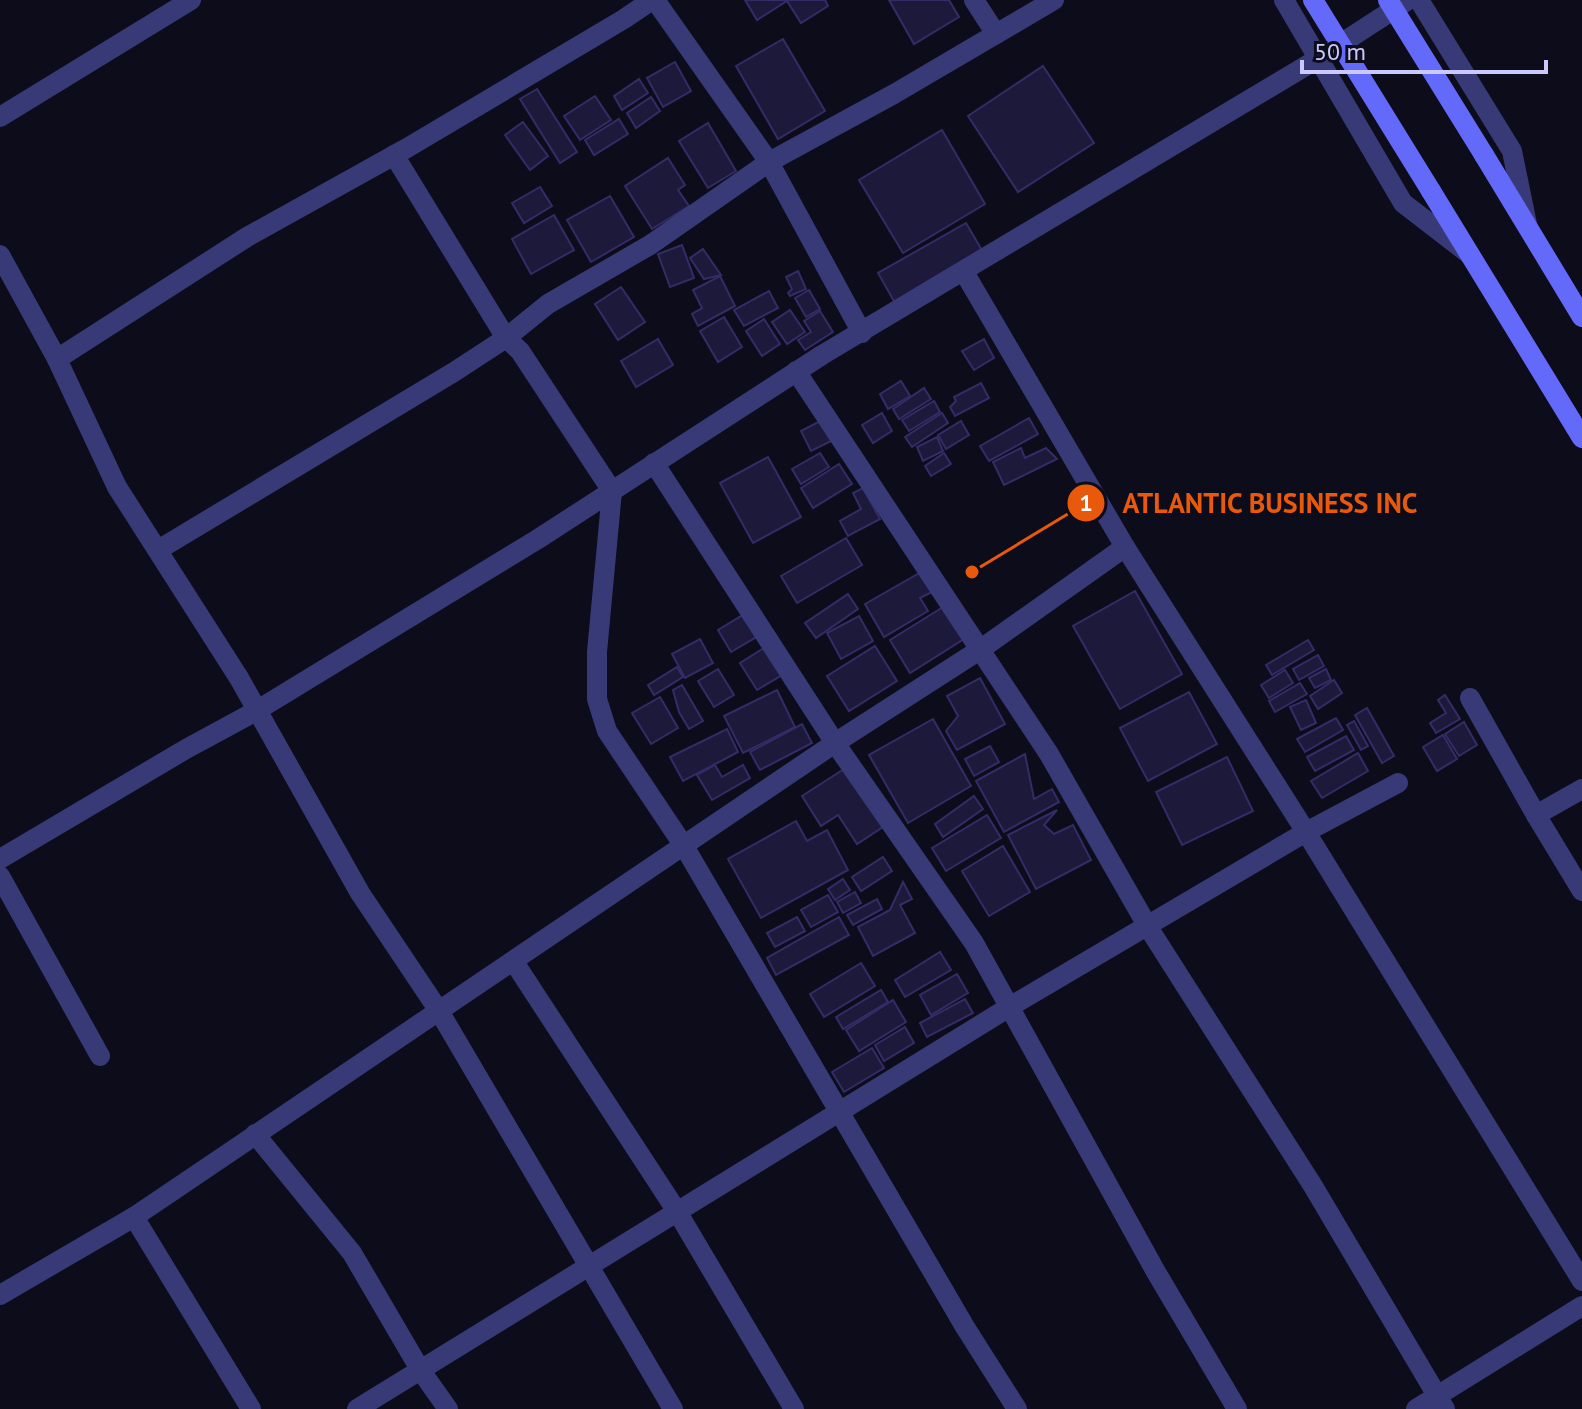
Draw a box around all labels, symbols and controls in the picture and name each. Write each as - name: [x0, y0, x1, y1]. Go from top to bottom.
- scale bar: [1302, 24, 1546, 74]
- text: 50 m: [1314, 36, 1366, 67]
- callout: ATLANTIC BUSINESS INC: [1066, 477, 1434, 529]
- text: ATLANTIC BUSINESS INC: [1123, 484, 1417, 521]
- text: 1: [1079, 487, 1093, 518]

